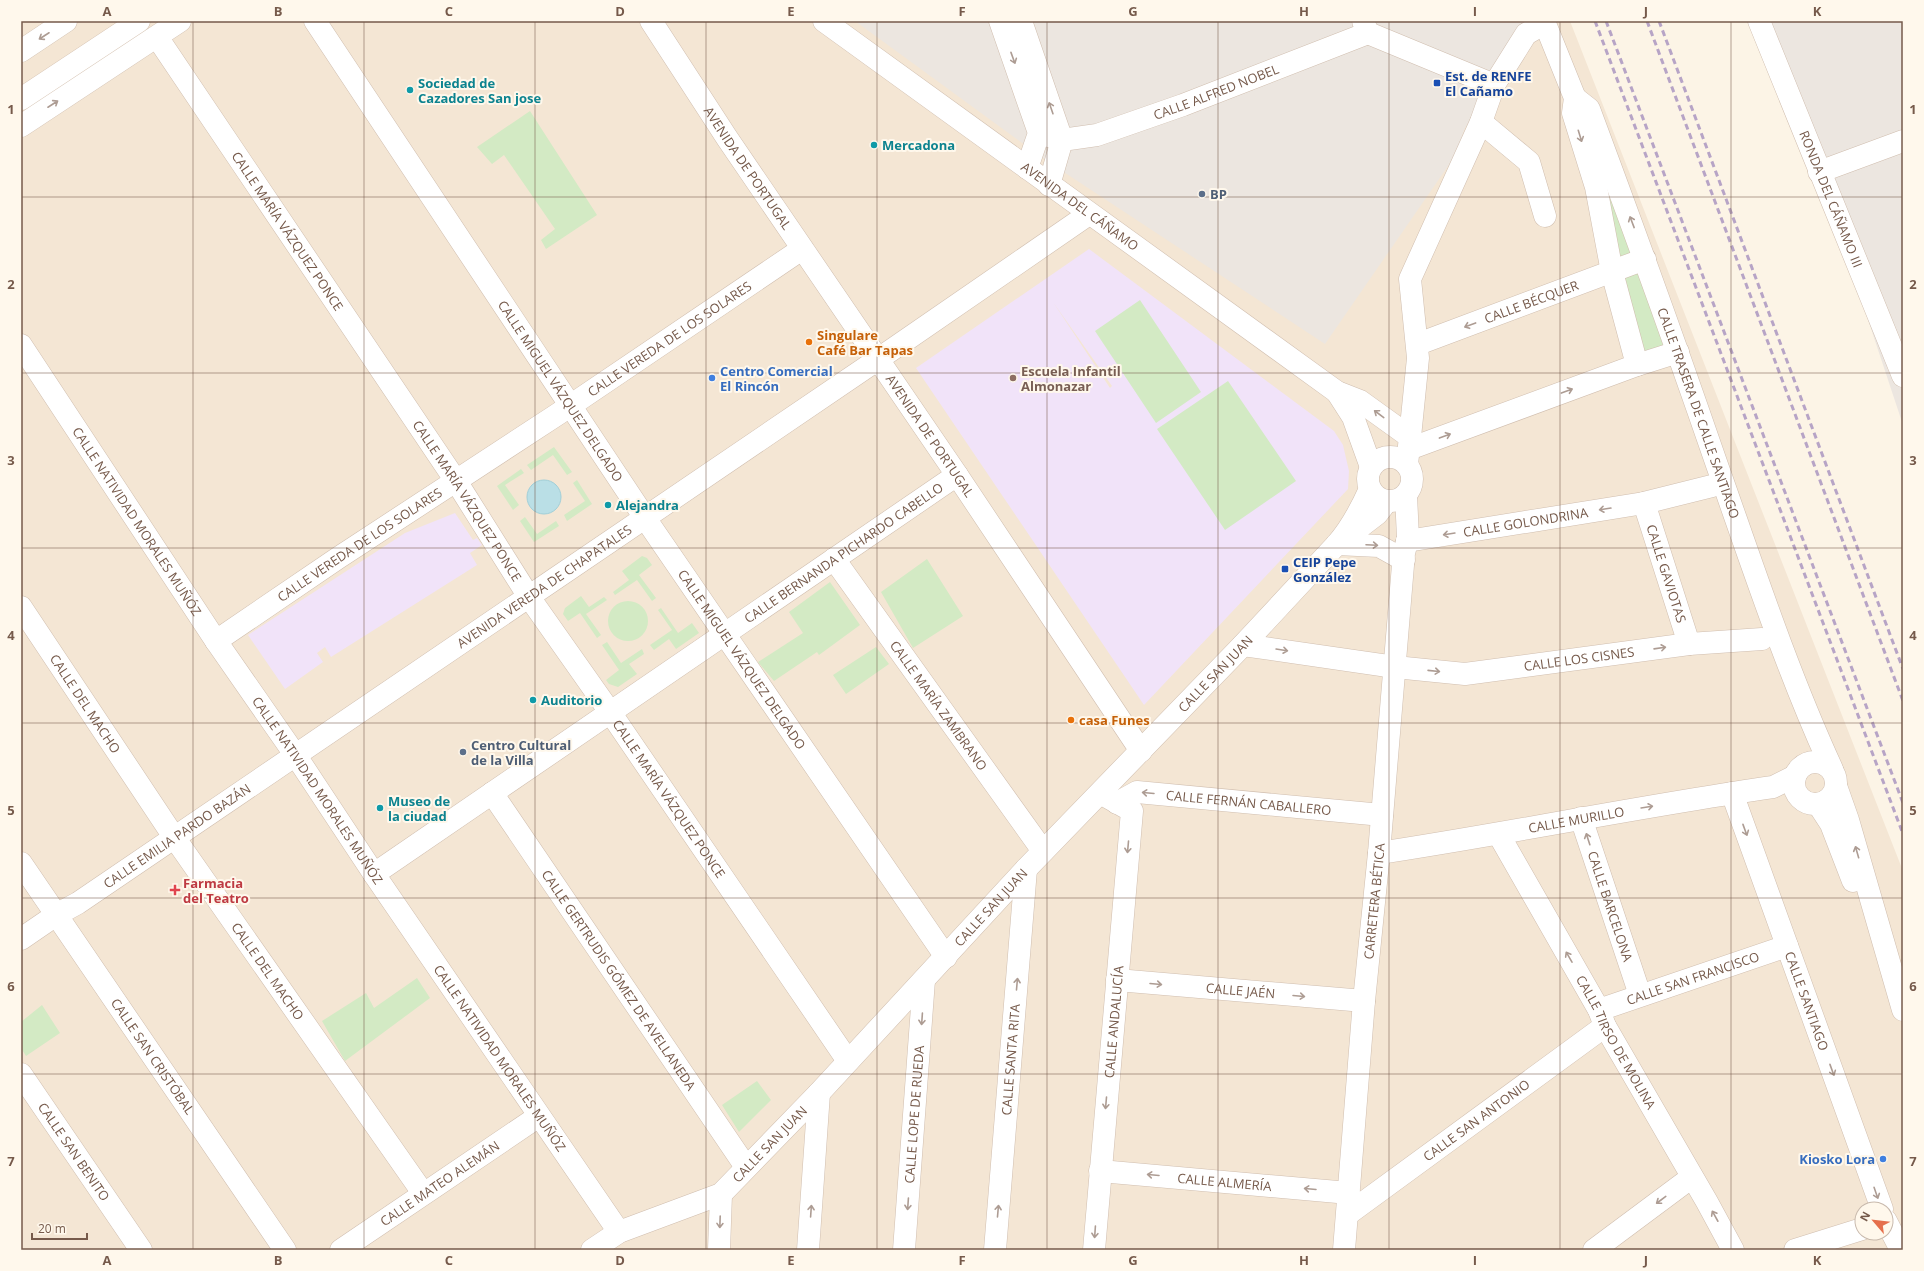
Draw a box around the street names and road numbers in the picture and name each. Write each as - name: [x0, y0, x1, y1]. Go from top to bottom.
- street label: CALLE ALFRED NOBEL: [1151, 60, 1281, 124]
- street label: AVENIDA DE PORTUGAL: [700, 103, 796, 233]
- street label: RONDA DEL CÁÑAMO III: [1795, 128, 1867, 270]
- street label: CALLE MARÍA VÁZQUEZ PONCE: [228, 148, 348, 314]
- street label: AVENIDA DEL CÁÑAMO: [1018, 158, 1142, 255]
- street label: CALLE BÉCQUER: [1482, 276, 1581, 327]
- street label: CALLE VEREDA DE LOS SOLARES: [584, 277, 755, 401]
- street label: CALLE MIGUEL VÁZQUEZ DELGADO: [494, 297, 627, 485]
- street label: CALLE TRASERA DE CALLE SANTIAGO: [1653, 305, 1744, 521]
- street label: AVENIDA DE PORTUGAL: [882, 371, 978, 501]
- street label: CALLE MARÍA VÁZQUEZ PONCE: [409, 417, 526, 585]
- street label: CALLE NATIVIDAD MORALES MUÑÓZ: [68, 423, 206, 619]
- street label: CALLE BERNANDA PICHARDO CABELLO: [740, 478, 947, 627]
- street label: CALLE VEREDA DE LOS SOLARES: [274, 483, 445, 606]
- street label: CALLE GOLONDRINA: [1462, 503, 1590, 541]
- street label: AVENIDA VEREDA DE CHAPATALES: [453, 520, 635, 652]
- street label: CALLE GAVIOTAS: [1642, 522, 1691, 625]
- street label: CALLE MIGUEL VÁZQUEZ DELGADO: [674, 566, 810, 753]
- street label: CALLE SAN JUAN: [1174, 631, 1257, 716]
- street label: CALLE MARÍA ZAMBRANO: [886, 637, 991, 774]
- street label: CALLE LOS CISNES: [1523, 642, 1635, 675]
- street label: CALLE DEL MACHO: [46, 651, 125, 757]
- street label: CALLE NATIVIDAD MORALES MUÑÓZ: [248, 693, 387, 888]
- street label: CALLE MARÍA VÁZQUEZ PONCE: [609, 716, 730, 882]
- street label: CALLE EMILIA PARDO BAZÁN: [100, 779, 254, 892]
- street label: CALLE FERNÁN CABALLERO: [1165, 786, 1332, 819]
- street label: CALLE MURILLO: [1527, 802, 1626, 837]
- street label: CARRETERA BÉTICA: [1359, 842, 1389, 960]
- street label: CALLE BARCELONA: [1584, 848, 1637, 965]
- street label: CALLE SAN JUAN: [950, 864, 1031, 950]
- street label: CALLE GERTRUDIS GÓMEZ DE AVELLANEDA: [538, 866, 701, 1094]
- street label: CALLE DEL MACHO: [227, 919, 308, 1024]
- street label: CALLE SAN FRANCISCO: [1624, 947, 1762, 1009]
- street label: CALLE SANTIAGO: [1781, 949, 1833, 1053]
- street label: CALLE NATIVIDAD MORALES MUÑÓZ: [430, 961, 570, 1155]
- street label: CALLE ANDALUCÍA: [1100, 964, 1128, 1079]
- street label: CALLE TIRSO DE MOLINA: [1572, 972, 1661, 1113]
- street label: CALLE JAÉN: [1205, 979, 1276, 1002]
- street label: CALLE SAN CRISTÓBAL: [107, 995, 199, 1118]
- street label: CALLE SANTA RITA: [997, 1002, 1024, 1116]
- street label: CALLE LOPE DE RUEDA: [900, 1044, 928, 1184]
- street label: CALLE SAN ANTONIO: [1419, 1075, 1533, 1165]
- street label: CALLE SAN BENITO: [34, 1099, 114, 1204]
- street label: CALLE SAN JUAN: [728, 1102, 811, 1186]
- street label: CALLE MATEO ALEMÁN: [376, 1136, 503, 1230]
- street label: CALLE ALMERÍA: [1177, 1169, 1273, 1195]

